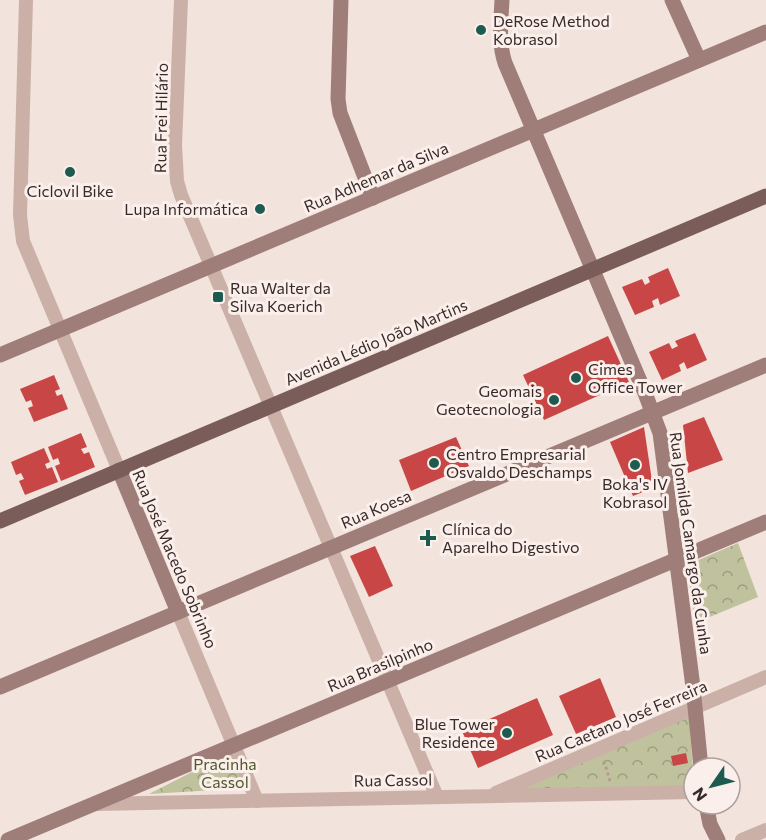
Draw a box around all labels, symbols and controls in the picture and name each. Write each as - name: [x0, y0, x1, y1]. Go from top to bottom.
- place label: DeRose Method Kobrasol: [493, 11, 610, 48]
- marker: DeRose Method Kobrasol: [474, 23, 488, 37]
- street label: Rua Frei Hilário: [150, 63, 171, 173]
- street label: Rua Adhemar da Silva: [301, 138, 451, 216]
- marker: Ciclovil Bike: [63, 165, 77, 179]
- place label: Ciclovil Bike: [27, 181, 113, 200]
- place label: Lupa Informática: [124, 199, 248, 218]
- marker: Lupa Informática: [253, 202, 267, 216]
- place label: Rua Walter da Silva Koerich: [230, 278, 331, 315]
- marker: Rua Walter da Silva Koerich: [211, 290, 225, 304]
- street label: Avenida Lédio João Martins: [282, 294, 470, 389]
- place label: Cimes Office Tower: [588, 359, 683, 396]
- marker: Cimes Office Tower: [569, 371, 583, 385]
- place label: Geomais Geotecnologia: [436, 381, 542, 418]
- marker: Geomais Geotecnologia: [547, 393, 561, 407]
- street label: Rua Jomilda Camargo da Cunha: [666, 430, 717, 655]
- place label: Centro Empresarial Osvaldo Deschamps: [446, 444, 592, 481]
- marker: Centro Empresarial Osvaldo Deschamps: [427, 456, 441, 470]
- marker: Boka's IV Kobrasol: [628, 458, 642, 472]
- street label: Rua José Macedo Sobrinho: [129, 467, 222, 651]
- place label: Boka's IV Kobrasol: [602, 474, 668, 511]
- street label: Rua Koesa: [338, 485, 414, 532]
- place label: Clínica do Aparelho Digestivo: [442, 519, 580, 556]
- marker: Clínica do Aparelho Digestivo: [419, 529, 437, 547]
- street label: Rua Brasilpinho: [324, 634, 435, 695]
- street label: Rua Caetano José Ferreira: [532, 676, 710, 765]
- place label: Blue Tower Residence: [415, 714, 496, 751]
- marker: Blue Tower Residence: [500, 726, 514, 740]
- park label: Pracinha Cassol: [193, 754, 257, 791]
- north arrow: [682, 756, 742, 816]
- street label: Rua Cassol: [354, 769, 432, 790]
- text: N: [688, 785, 711, 805]

